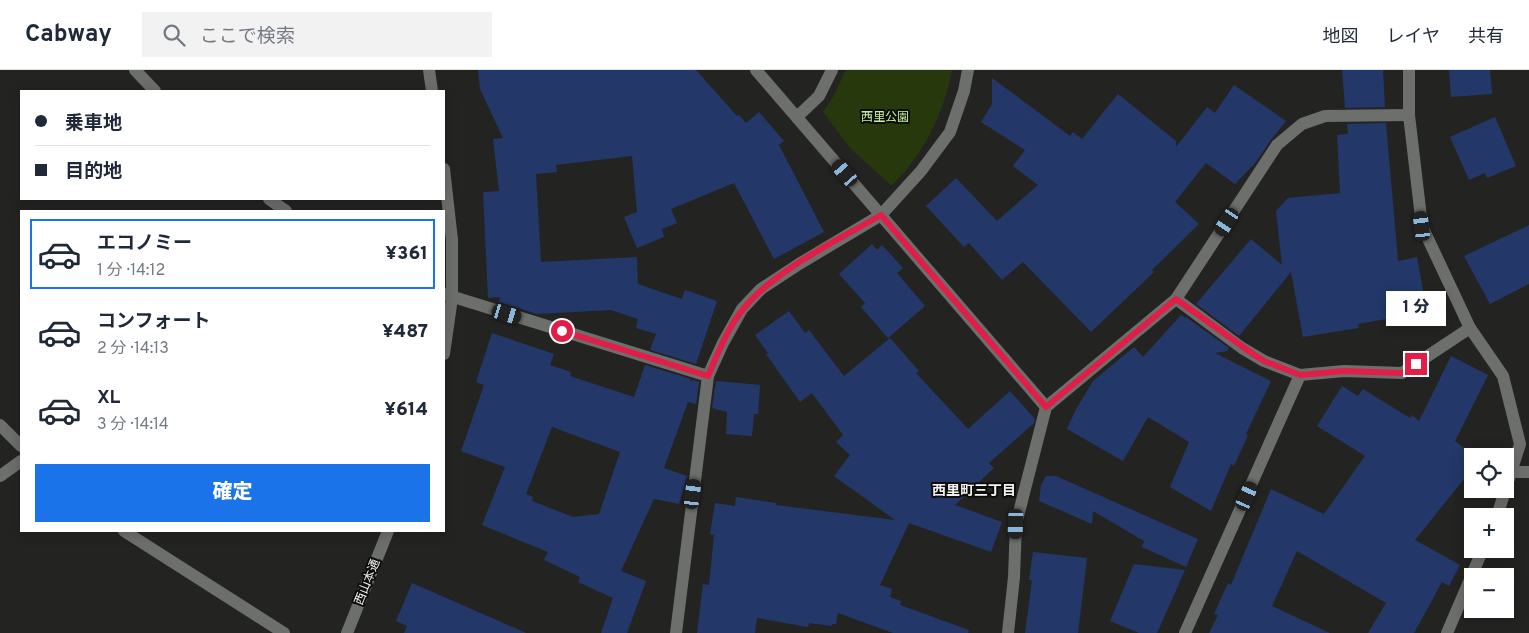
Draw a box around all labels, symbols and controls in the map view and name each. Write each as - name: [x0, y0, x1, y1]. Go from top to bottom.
- search box: [142, 12, 492, 57]
- text: Cabway: [25, 20, 112, 50]
- icon: search: [160, 21, 188, 49]
- text: ここで検索: [200, 25, 295, 49]
- text: 地図: [1323, 26, 1359, 49]
- text: レイヤ: [1387, 26, 1440, 49]
- text: 共有: [1468, 26, 1504, 49]
- park label: 西里公園: [861, 110, 909, 126]
- text: 乗車地: [65, 112, 122, 136]
- car: [829, 157, 860, 189]
- text: 目的地: [65, 160, 122, 184]
- car: [1212, 205, 1241, 239]
- car: [1412, 210, 1431, 242]
- icon: car: [37, 232, 82, 277]
- text: エコノミー: [97, 232, 192, 256]
- text: ¥361: [385, 242, 428, 266]
- text: 1 分 · 14:12: [97, 261, 165, 281]
- callout: 1 分: [1386, 292, 1446, 326]
- text: 1 分: [1403, 298, 1429, 318]
- car: [490, 302, 523, 326]
- icon: car: [37, 310, 82, 355]
- text: コンフォート: [97, 310, 210, 334]
- text: ¥487: [382, 320, 428, 344]
- route start: [551, 320, 573, 342]
- text: 2 分 · 14:13: [97, 339, 169, 359]
- route end: [1405, 353, 1427, 375]
- text: XL: [97, 386, 120, 410]
- icon: car: [37, 388, 82, 433]
- text: ¥614: [384, 398, 428, 422]
- text: 3 分 · 14:14: [97, 415, 169, 435]
- map controls: [1464, 448, 1514, 618]
- button: locate: [1464, 448, 1514, 498]
- button: 確定: [35, 464, 430, 522]
- car: [683, 478, 702, 510]
- car: [1234, 479, 1259, 513]
- district label: 西里町三丁目: [932, 483, 1016, 500]
- button: +: [1464, 508, 1514, 558]
- car: [1007, 509, 1024, 539]
- street label: 西山本通: [352, 557, 384, 608]
- button: −: [1464, 568, 1514, 618]

